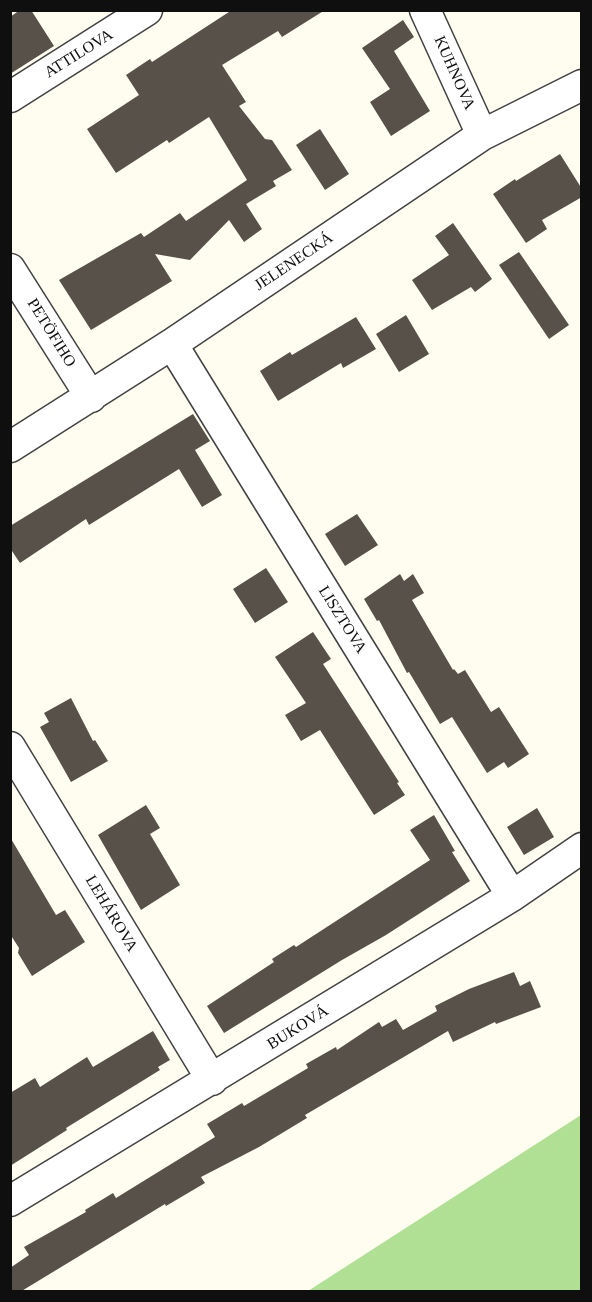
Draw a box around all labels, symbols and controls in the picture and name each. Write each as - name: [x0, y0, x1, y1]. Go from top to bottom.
- street label: ATTILOVA: [41, 25, 117, 83]
- street label: KUHNOVA: [429, 33, 479, 113]
- street label: JELENECKÁ: [251, 229, 337, 295]
- street label: PETÖFIHO: [22, 295, 80, 371]
- street label: LISZTOVA: [314, 583, 370, 657]
- street label: LEHÁROVA: [81, 872, 141, 956]
- street label: BUKOVÁ: [264, 1002, 332, 1054]

